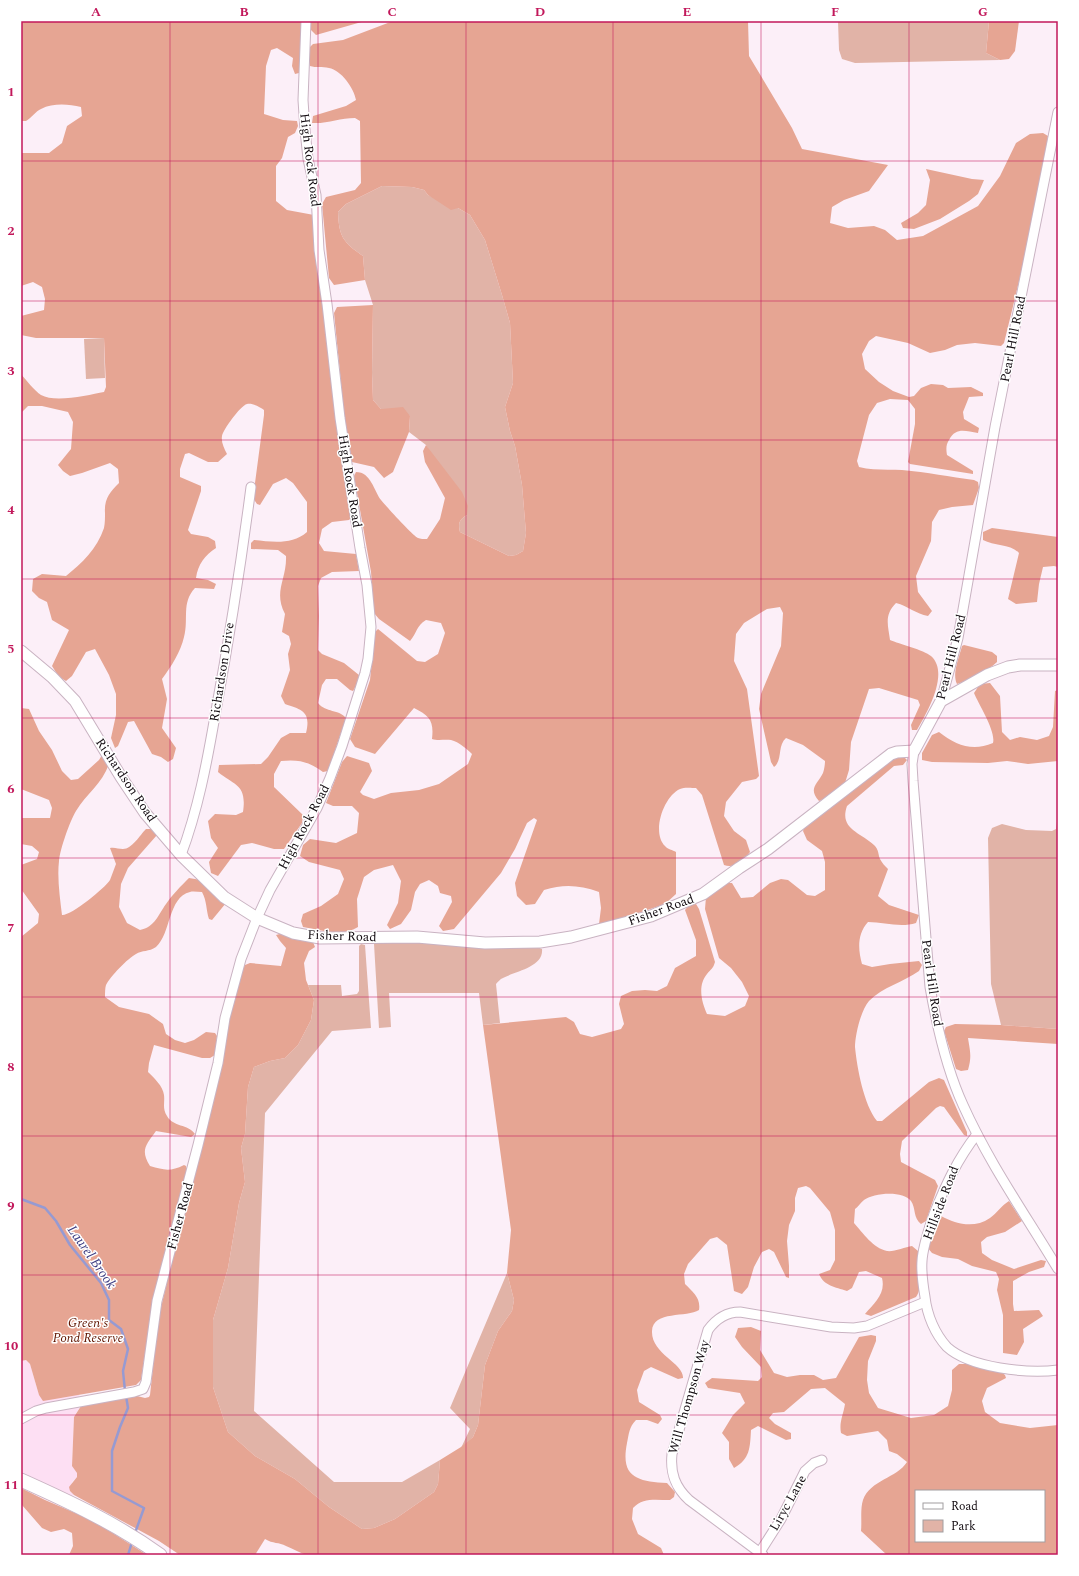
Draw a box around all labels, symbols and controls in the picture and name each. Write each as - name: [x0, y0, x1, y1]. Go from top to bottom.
- text: A: [91, 2, 101, 22]
- text: B: [239, 2, 249, 22]
- text: C: [387, 2, 397, 22]
- text: D: [535, 2, 545, 22]
- text: E: [683, 2, 692, 22]
- text: F: [831, 2, 839, 22]
- text: G: [978, 2, 988, 22]
- text: 1: [7, 82, 15, 102]
- street label: High Rock Road: [294, 112, 326, 208]
- text: 2: [7, 221, 15, 241]
- street label: Pearl Hill Road: [995, 294, 1031, 384]
- text: 3: [7, 361, 15, 381]
- street label: High Rock Road: [333, 433, 367, 529]
- text: 4: [7, 500, 15, 520]
- street label: Pearl Hill Road: [931, 612, 971, 702]
- street label: Richardson Drive: [204, 621, 240, 723]
- text: 5: [7, 639, 15, 659]
- street label: Richardson Road: [90, 734, 162, 826]
- text: 6: [7, 779, 15, 799]
- street label: High Rock Road: [273, 781, 335, 873]
- street label: Fisher Road: [625, 889, 697, 931]
- text: 7: [7, 918, 15, 938]
- street label: Fisher Road: [307, 925, 377, 947]
- street label: Pearl Hill Road: [916, 938, 948, 1028]
- text: 8: [7, 1057, 15, 1077]
- street label: Hillside Road: [918, 1163, 964, 1243]
- street label: Fisher Road: [161, 1180, 199, 1252]
- text: 9: [7, 1196, 15, 1216]
- water label: Laurel Brook: [62, 1221, 122, 1294]
- park label: Green's Pond Reserve: [53, 1313, 124, 1348]
- text: 10: [4, 1336, 18, 1356]
- street label: Will Thompson Way: [663, 1337, 715, 1456]
- street label: Liryc Lane: [764, 1471, 812, 1535]
- text: 11: [4, 1475, 18, 1495]
- legend: [915, 1490, 1045, 1542]
- text: Road: [951, 1497, 978, 1516]
- text: Park: [951, 1517, 976, 1536]

